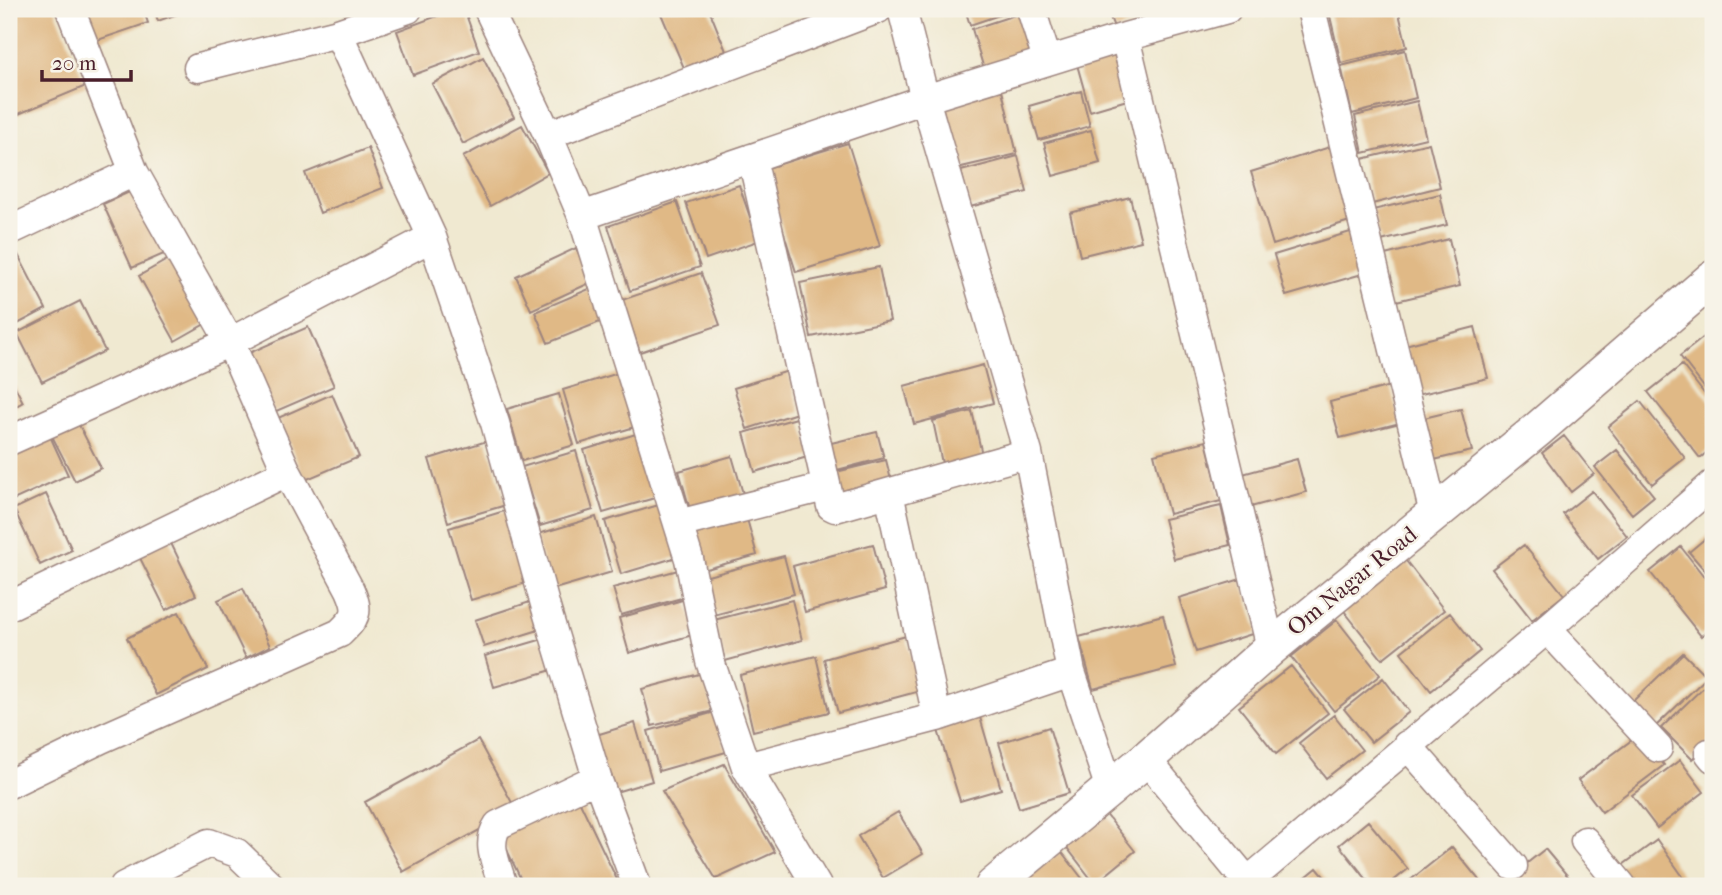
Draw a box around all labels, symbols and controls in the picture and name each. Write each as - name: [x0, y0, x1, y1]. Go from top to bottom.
- scale bar: [42, 38, 131, 82]
- text: 20 m: [52, 51, 97, 75]
- street label: Om Nagar Road: [1282, 520, 1423, 641]

